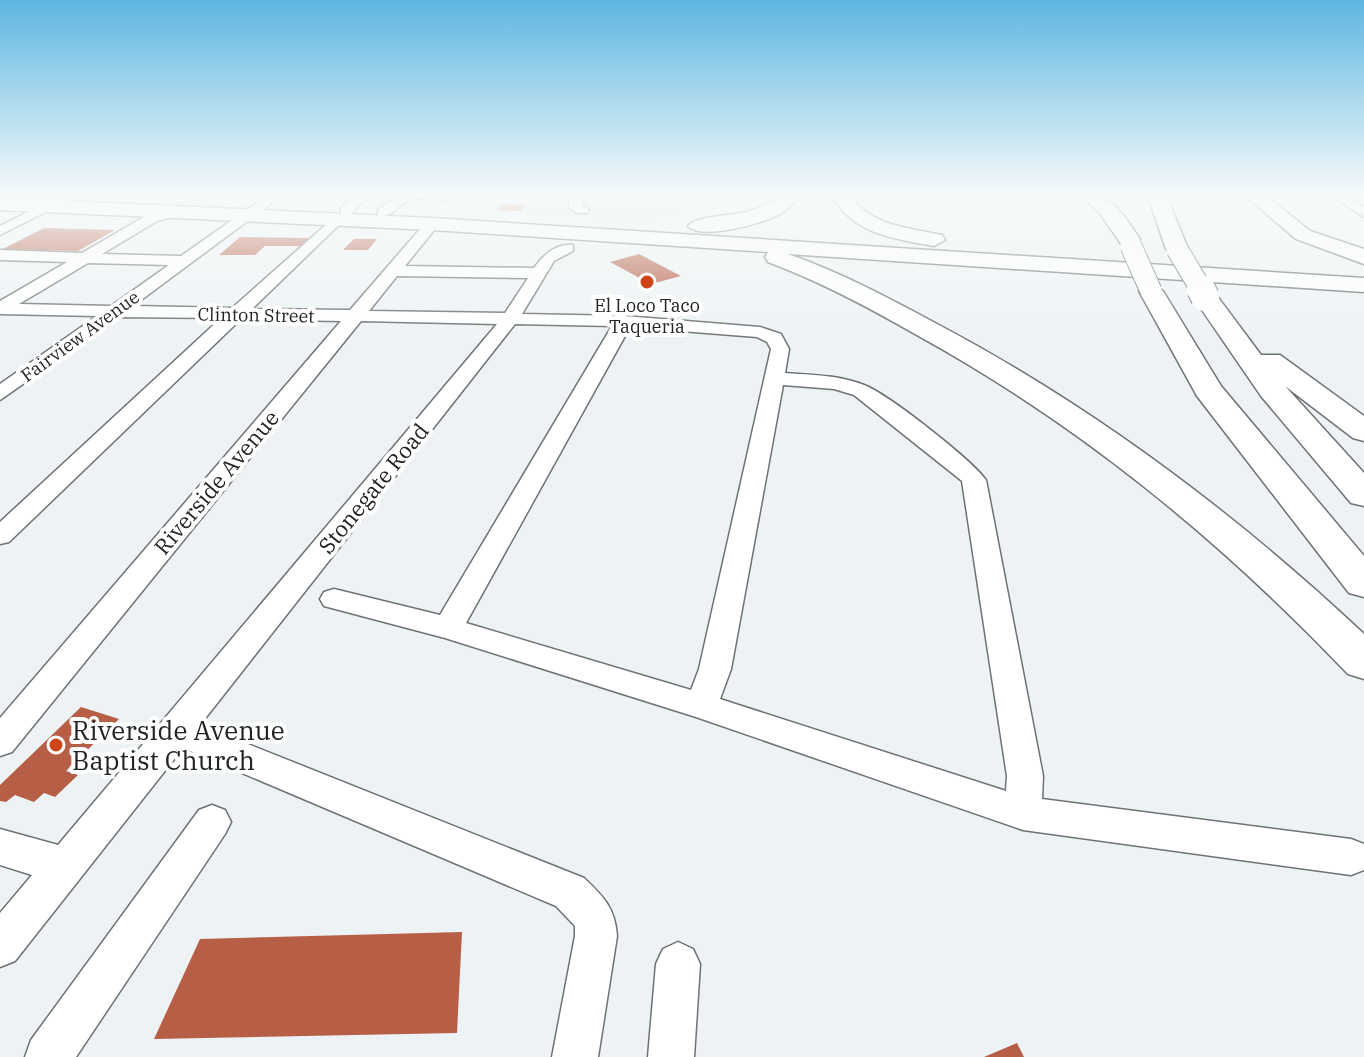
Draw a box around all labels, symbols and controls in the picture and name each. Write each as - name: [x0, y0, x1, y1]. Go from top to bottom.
- marker: El Loco Taco Taqueria: [638, 273, 656, 291]
- street label: Fairview Avenue: [16, 285, 144, 387]
- place label: El Loco Taco Taqueria: [594, 294, 700, 338]
- street label: Clinton Street: [197, 302, 315, 328]
- street label: Riverside Avenue: [147, 404, 285, 560]
- street label: Stonegate Road: [311, 417, 435, 559]
- place label: Riverside Avenue Baptist Church: [72, 713, 285, 777]
- marker: Riverside Avenue Baptist Church: [47, 736, 65, 754]

